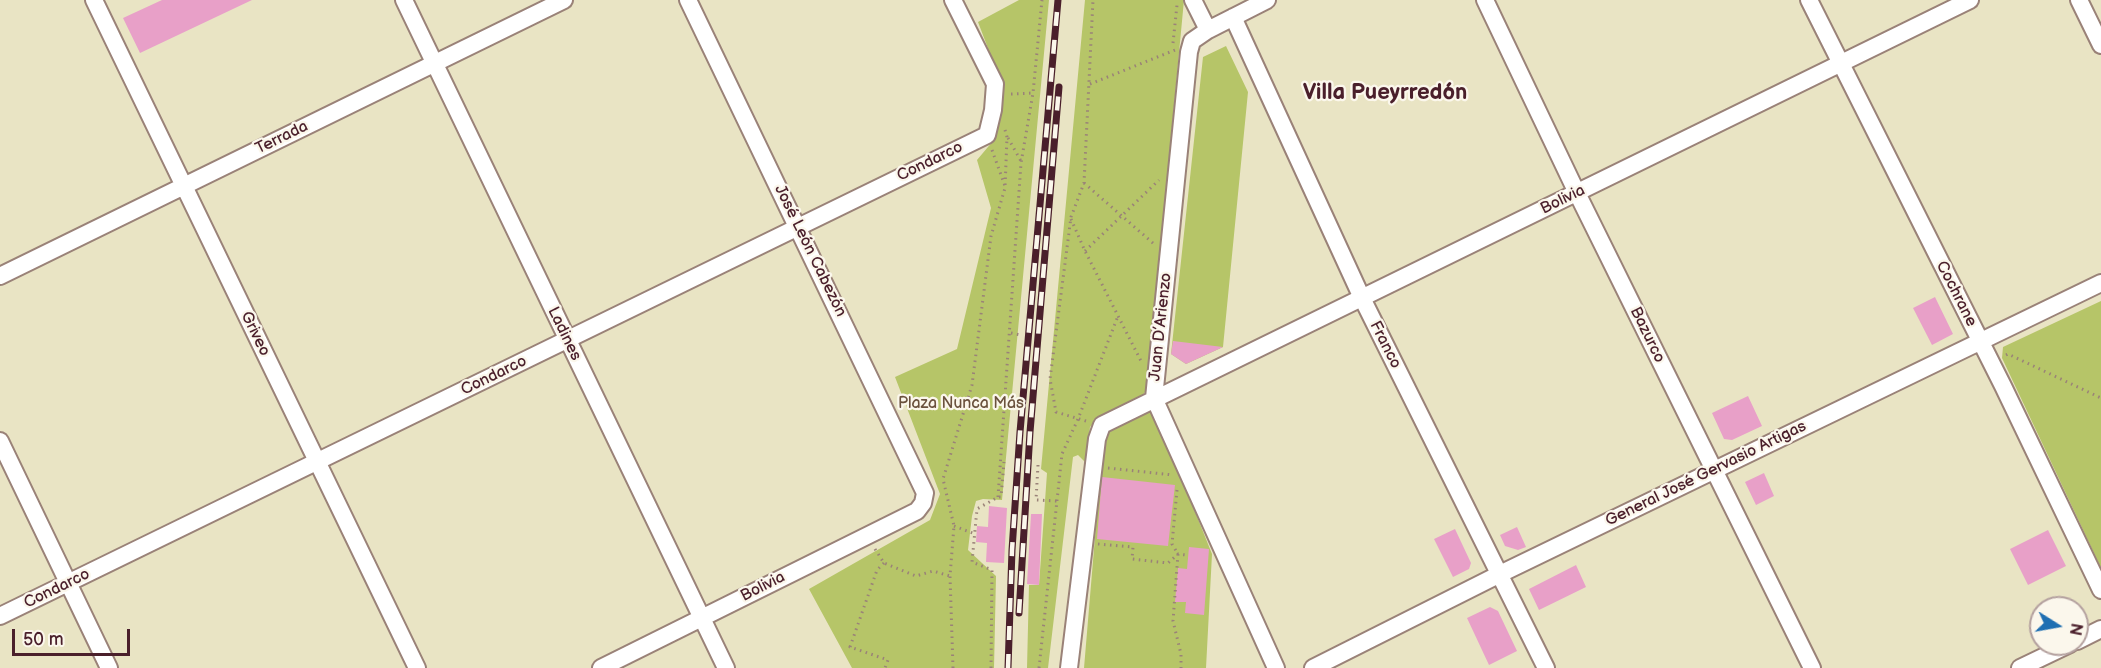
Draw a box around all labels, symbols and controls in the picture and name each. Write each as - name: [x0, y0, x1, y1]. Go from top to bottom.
- district label: Villa Pueyrredón: [1303, 80, 1467, 106]
- street label: Terrada: [253, 117, 311, 159]
- street label: Condarco: [894, 138, 966, 186]
- street label: Bolivia: [1538, 181, 1588, 219]
- street label: José León Cabezón: [770, 182, 850, 320]
- street label: Cochrane: [1931, 258, 1981, 330]
- street label: Juan D’Arienzo: [1146, 272, 1176, 382]
- street label: Ladines: [543, 304, 585, 364]
- street label: Bazurco: [1625, 304, 1669, 366]
- street label: Griveo: [236, 309, 274, 359]
- street label: Franco: [1365, 318, 1405, 372]
- street label: Condarco: [458, 352, 530, 400]
- park label: Plaza Nunca Más: [898, 394, 1024, 414]
- street label: General José Gervasio Artigas: [1603, 417, 1809, 531]
- street label: Condarco: [21, 565, 93, 613]
- street label: Bolivia: [738, 568, 788, 606]
- north arrow: [2029, 596, 2089, 656]
- scale bar: [15, 617, 134, 655]
- text: N: [2065, 621, 2086, 637]
- text: 50 m: [23, 629, 64, 650]

